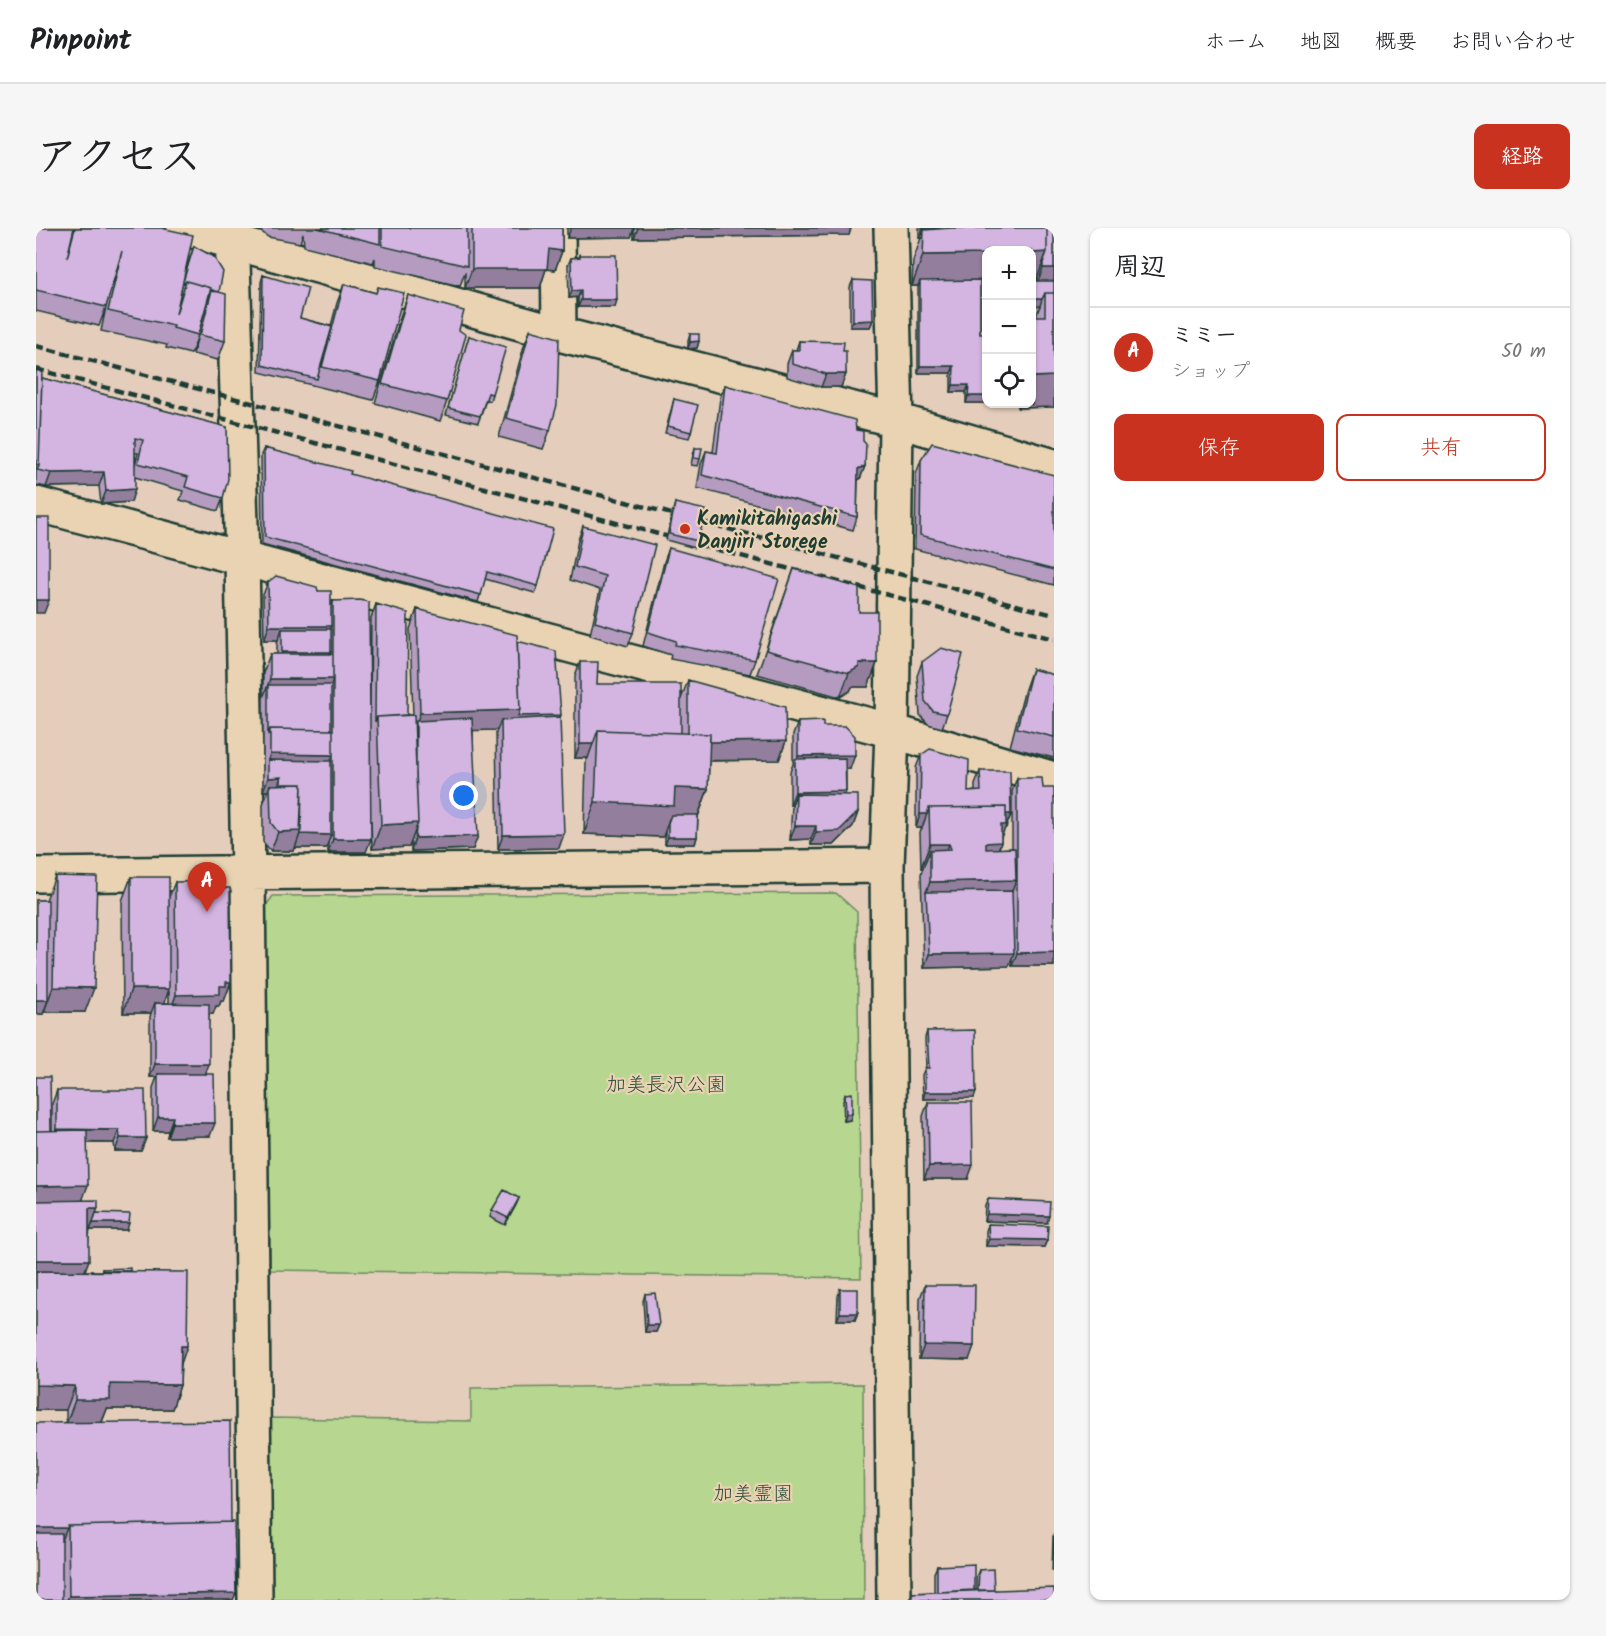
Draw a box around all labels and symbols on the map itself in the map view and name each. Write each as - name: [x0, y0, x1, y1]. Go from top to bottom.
- place label: Kamikitahigashi Danjiri Storege: [697, 504, 838, 559]
- marker: Kamikitahigashi Danjiri Storege: [678, 522, 692, 536]
- your location: [449, 781, 478, 810]
- pin: A: [188, 862, 226, 912]
- park label: 加美長沢公園: [606, 1070, 726, 1102]
- park label: 加美霊園: [713, 1479, 793, 1511]

